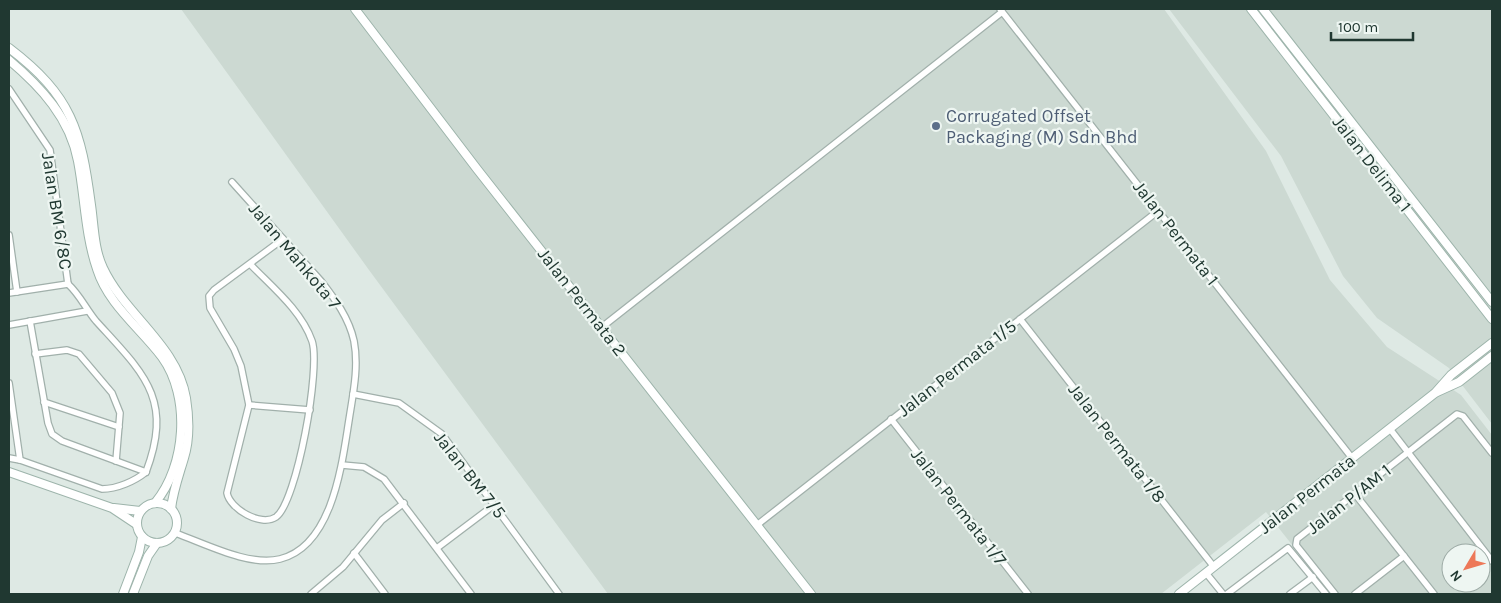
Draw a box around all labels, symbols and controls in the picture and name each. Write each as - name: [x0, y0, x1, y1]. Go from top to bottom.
- scale bar: [1331, 10, 1414, 42]
- text: 100 m: [1338, 18, 1378, 36]
- place label: Corrugated Offset Packaging (M) Sdn Bhd: [946, 105, 1138, 148]
- street label: Jalan Delima 1: [1328, 112, 1416, 216]
- marker: Corrugated Offset Packaging (M) Sdn Bhd: [930, 120, 942, 132]
- street label: Jalan BM 6/8C: [37, 151, 77, 271]
- street label: Jalan Permata 1: [1128, 176, 1224, 290]
- street label: Jalan Mahkota 7: [244, 198, 346, 314]
- street label: Jalan Permata 2: [533, 244, 631, 360]
- street label: Jalan Permata 1/5: [893, 315, 1021, 421]
- street label: Jalan Permata 1/8: [1064, 379, 1170, 507]
- street label: Jalan BM 7/5: [429, 427, 511, 523]
- street label: Jalan Permata 1/7: [906, 444, 1012, 570]
- street label: Jalan Permata: [1254, 449, 1360, 539]
- street label: Jalan P/AM 1: [1303, 459, 1395, 539]
- north arrow: [1441, 543, 1491, 593]
- text: N: [1446, 567, 1466, 585]

